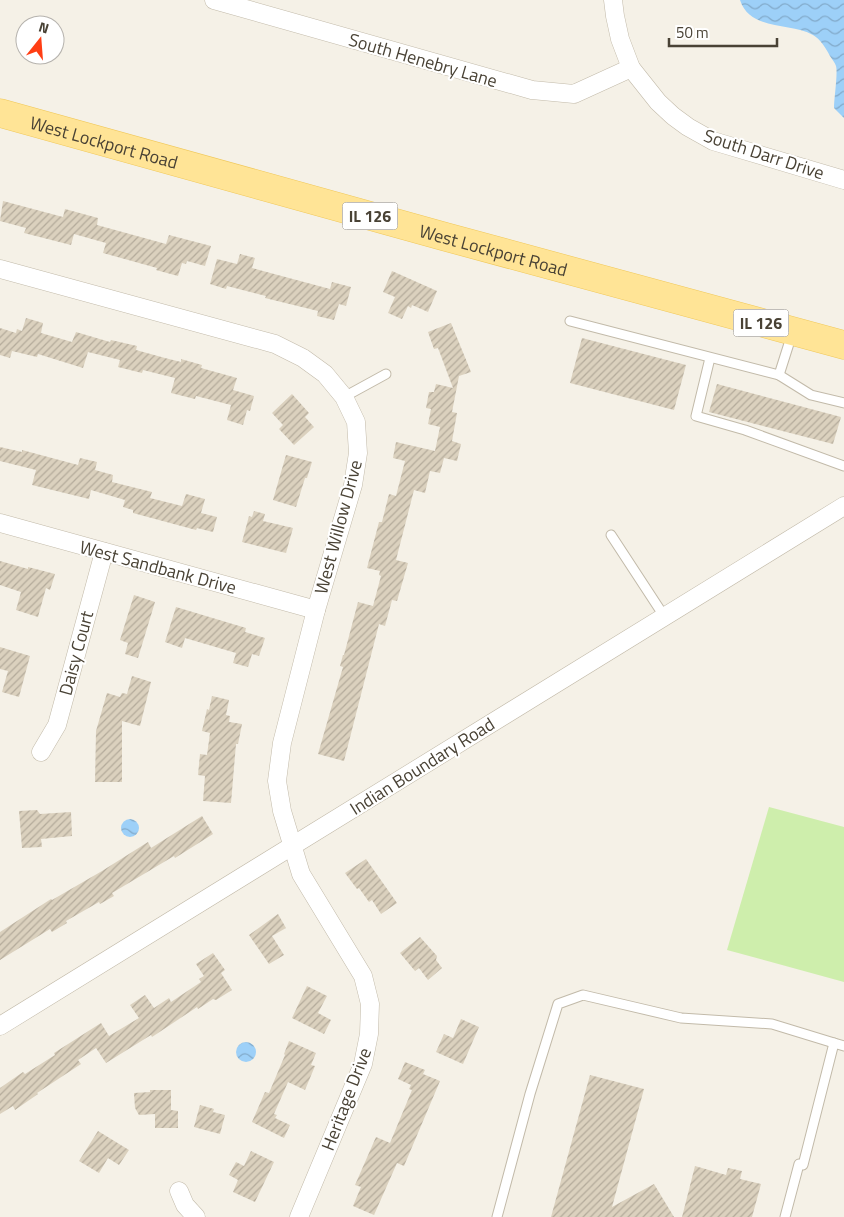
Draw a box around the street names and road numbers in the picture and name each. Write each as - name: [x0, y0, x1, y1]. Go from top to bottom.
- street label: South Henebry Lane: [346, 26, 500, 94]
- street label: West Lockport Road: [27, 109, 181, 175]
- street label: South Darr Drive: [700, 122, 828, 186]
- road number: IL 126: [342, 202, 398, 230]
- street label: West Lockport Road: [416, 217, 570, 283]
- road number: IL 126: [734, 309, 788, 336]
- street label: West Willow Drive: [307, 457, 369, 597]
- street label: West Sandbank Drive: [77, 533, 239, 601]
- street label: Daisy Court: [52, 607, 100, 698]
- street label: Indian Boundary Road: [344, 710, 500, 822]
- street label: Heritage Drive: [314, 1044, 378, 1154]

